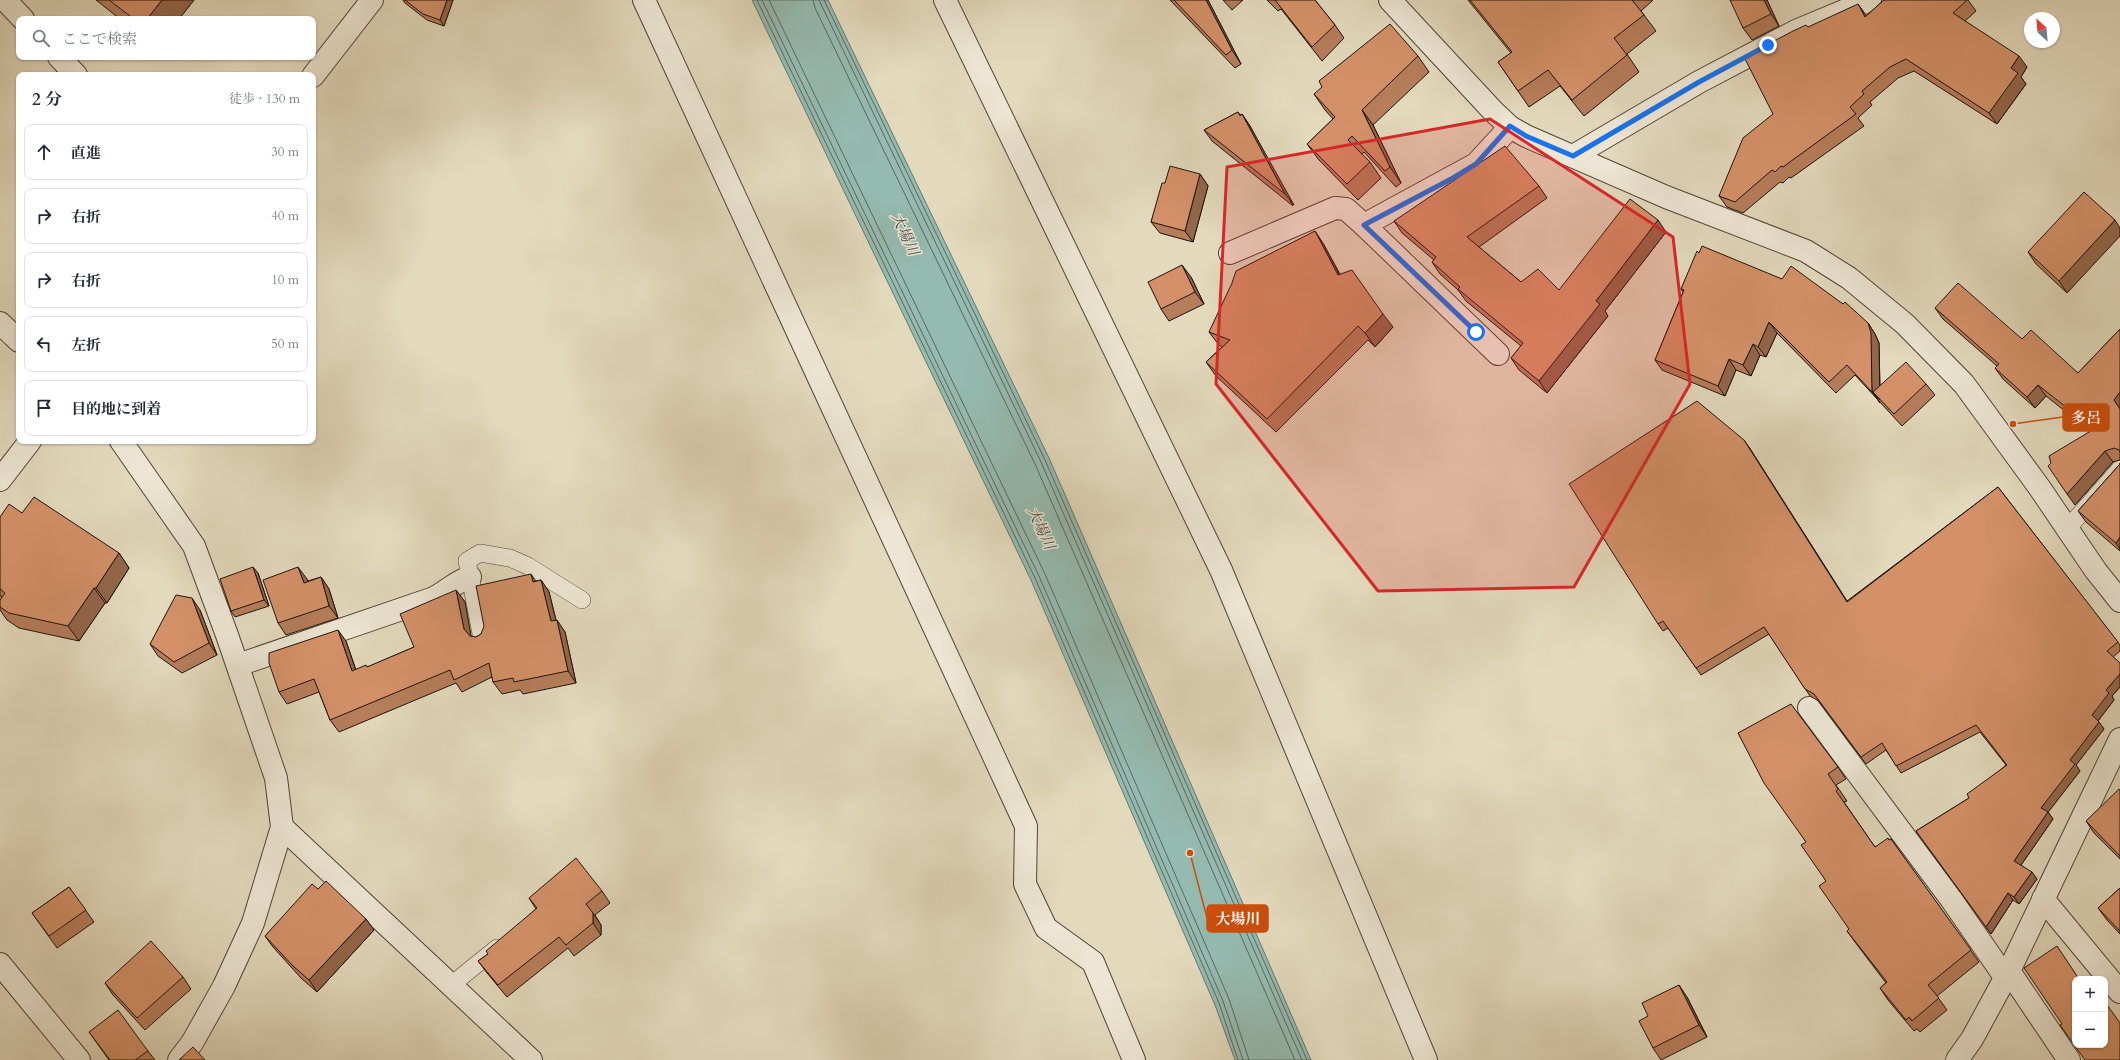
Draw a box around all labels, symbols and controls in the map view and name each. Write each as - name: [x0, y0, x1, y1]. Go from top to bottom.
- north arrow: [2024, 12, 2060, 48]
- search box: [16, 16, 316, 60]
- icon: search: [30, 27, 52, 49]
- text: ここで検索: [62, 29, 137, 49]
- route end: [1759, 36, 1777, 54]
- text: 2 分: [32, 88, 62, 111]
- text: 徒歩 · 130 m: [229, 90, 300, 108]
- icon: ahead: [33, 141, 55, 163]
- text: 直進: [71, 143, 101, 163]
- text: 30 m: [271, 143, 299, 161]
- icon: right: [33, 205, 55, 227]
- text: 右折: [71, 207, 101, 227]
- text: 40 m: [271, 207, 299, 225]
- water label: 大場川: [886, 209, 924, 260]
- icon: right: [33, 269, 55, 291]
- text: 右折: [71, 271, 101, 291]
- text: 10 m: [271, 271, 299, 289]
- route start: [1467, 323, 1485, 341]
- icon: left: [33, 333, 55, 355]
- text: 左折: [71, 335, 101, 355]
- text: 50 m: [271, 335, 299, 353]
- icon: arrive: [33, 397, 55, 419]
- text: 目的地に到着: [71, 399, 161, 419]
- callout: 多呂: [2063, 404, 2109, 431]
- text: 多呂: [2071, 408, 2101, 428]
- water label: 大場川: [1022, 503, 1060, 554]
- callout: 大場川: [1207, 905, 1268, 932]
- text: 大場川: [1215, 909, 1261, 929]
- map controls: [2072, 976, 2108, 1048]
- button: +: [2072, 976, 2108, 1012]
- button: −: [2072, 1012, 2108, 1048]

